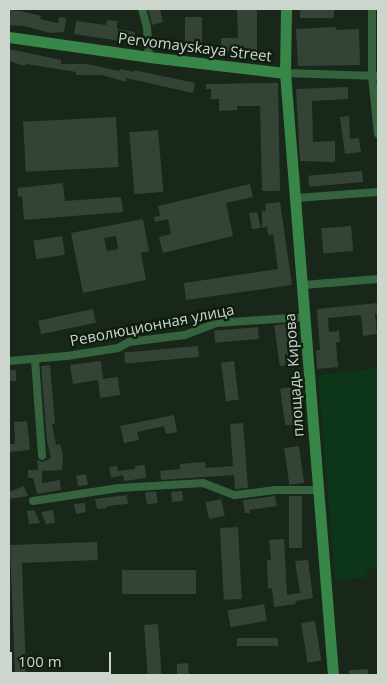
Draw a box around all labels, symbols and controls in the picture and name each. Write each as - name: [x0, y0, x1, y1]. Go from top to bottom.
- street label: Pervomayskaya Street: [117, 29, 273, 65]
- street label: Революционная улица: [68, 300, 236, 350]
- street label: площадь Кирова: [281, 313, 307, 437]
- scale bar: [12, 642, 114, 674]
- text: 100 m: [18, 651, 62, 671]

